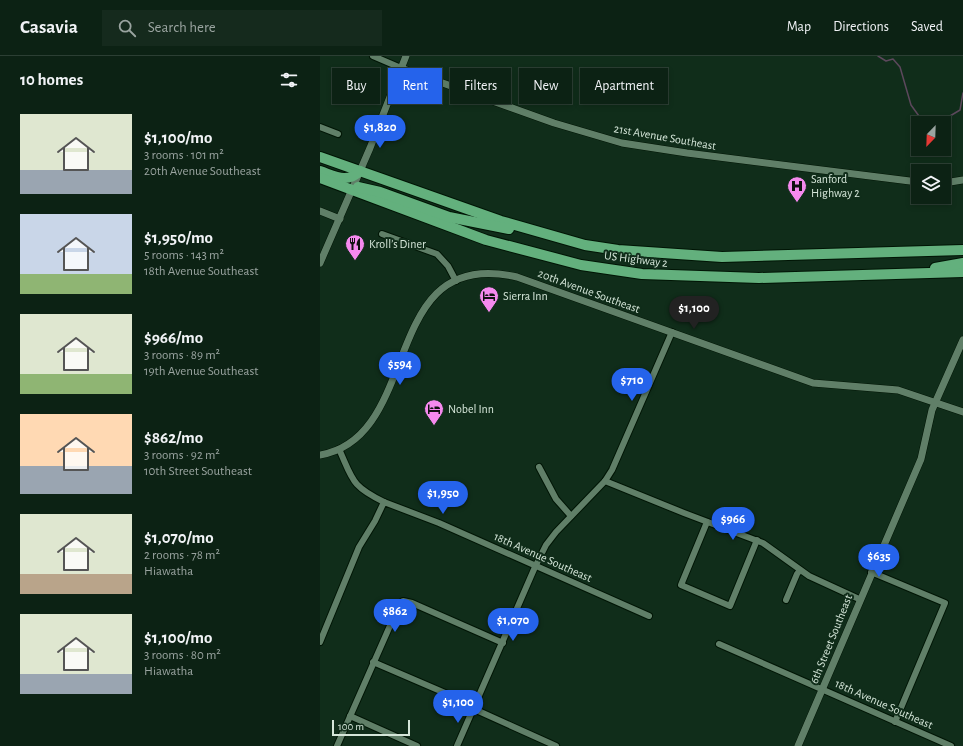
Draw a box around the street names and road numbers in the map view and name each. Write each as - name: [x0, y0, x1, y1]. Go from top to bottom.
- street label: 21st Avenue Southeast: [613, 122, 717, 152]
- street label: US Highway 2: [603, 249, 669, 270]
- street label: 20th Avenue Southeast: [536, 267, 642, 315]
- street label: 18th Avenue Southeast: [492, 530, 594, 584]
- street label: 6th Street Southeast: [808, 593, 854, 685]
- street label: 18th Avenue Southeast: [833, 677, 935, 731]

